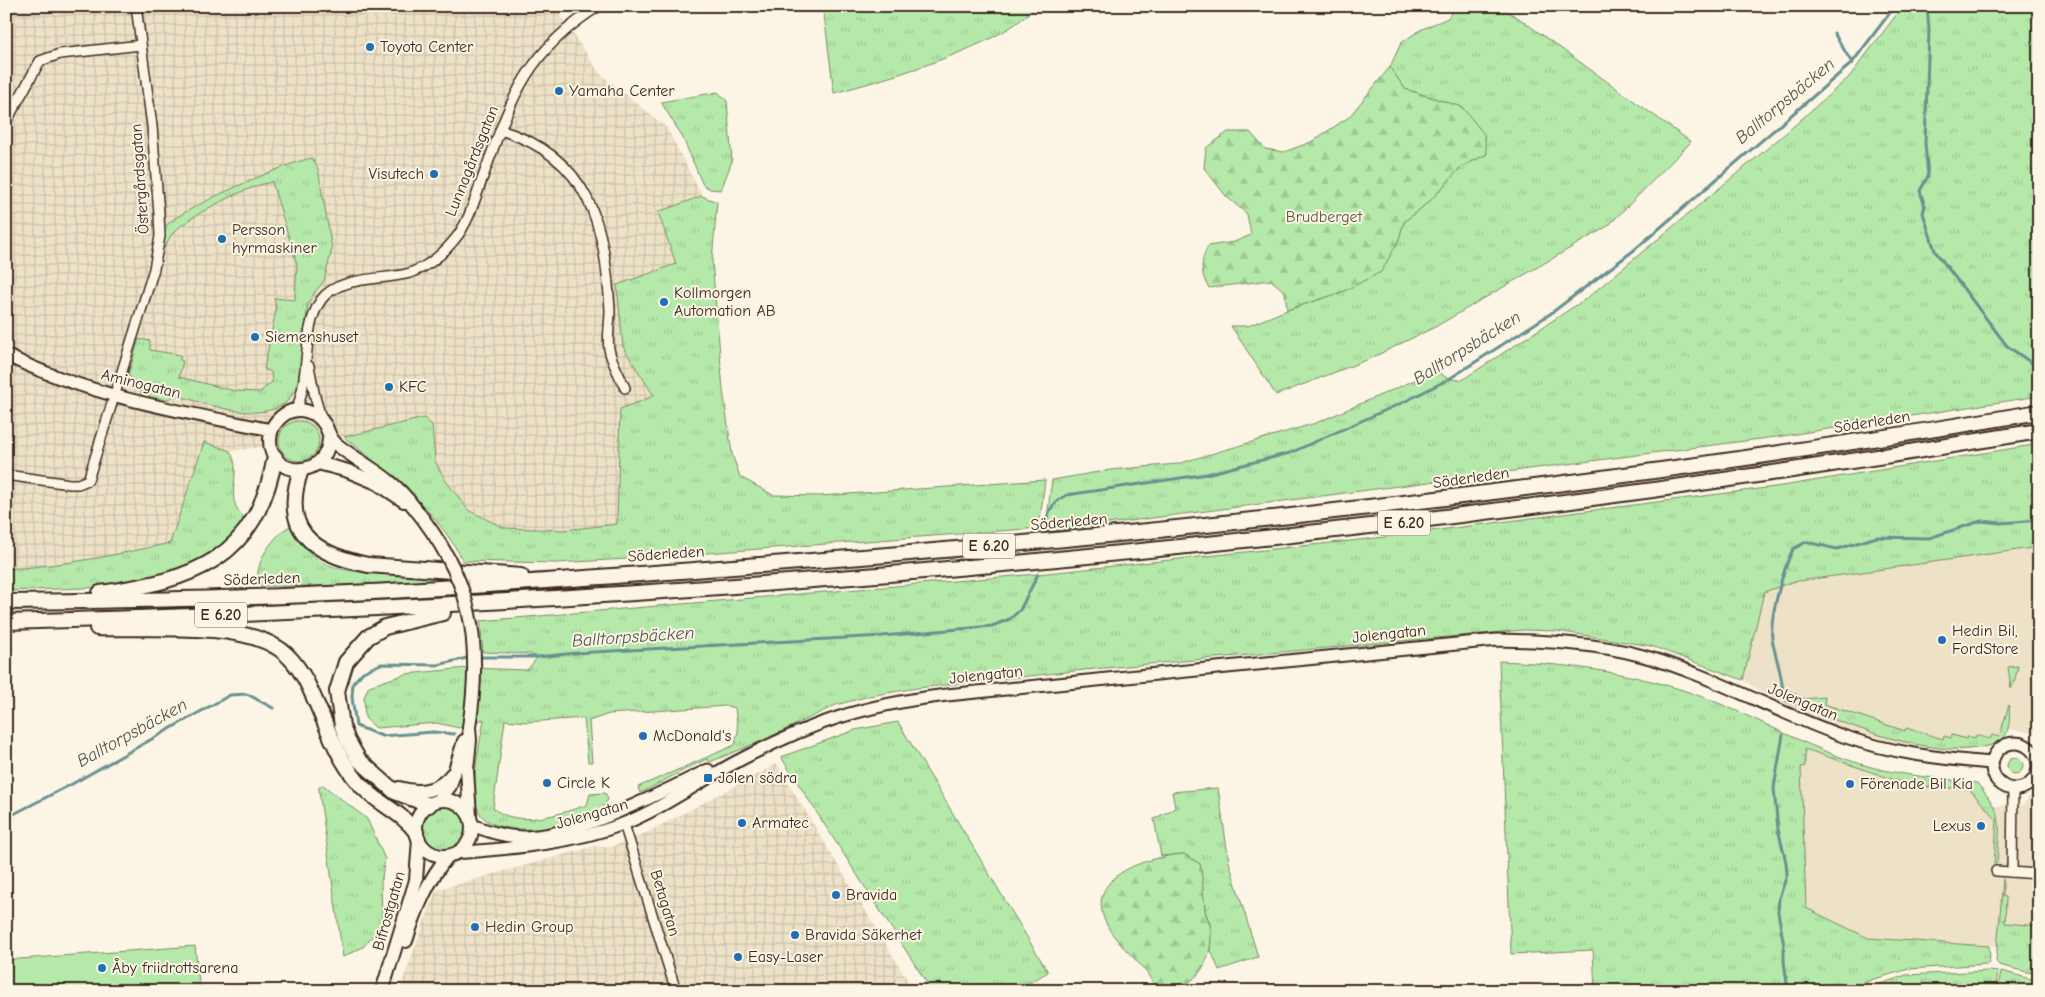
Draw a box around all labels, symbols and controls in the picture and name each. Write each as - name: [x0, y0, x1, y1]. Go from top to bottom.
- place label: Toyota Center: [380, 38, 474, 56]
- marker: Toyota Center: [364, 41, 376, 53]
- water label: Balltorpsbäcken: [1731, 53, 1839, 149]
- place label: Yamaha Center: [569, 82, 675, 100]
- marker: Yamaha Center: [553, 85, 565, 97]
- street label: Lunnagårdsgatan: [442, 103, 502, 219]
- street label: Östergårdsgatan: [127, 123, 153, 235]
- place label: Visutech: [369, 165, 424, 183]
- marker: Visutech: [428, 168, 440, 180]
- park label: Brudberget: [1286, 208, 1363, 226]
- place label: Persson hyrmaskiner: [232, 221, 317, 257]
- marker: Persson hyrmaskiner: [216, 233, 228, 245]
- place label: Kollmorgen Automation AB: [674, 284, 776, 320]
- marker: Kollmorgen Automation AB: [658, 296, 670, 308]
- water label: Balltorpsbäcken: [1409, 307, 1525, 389]
- place label: Siemenshuset: [265, 328, 359, 346]
- marker: Siemenshuset: [249, 331, 261, 343]
- street label: Aminogatan: [99, 365, 183, 403]
- place label: KFC: [399, 378, 427, 396]
- marker: KFC: [383, 381, 395, 393]
- street label: Söderleden: [1833, 407, 1911, 437]
- street label: Söderleden: [1432, 464, 1510, 492]
- street label: Söderleden: [1030, 510, 1108, 534]
- road number: E 6.20: [1378, 510, 1430, 536]
- road number: E 6.20: [963, 534, 1015, 558]
- street label: Söderleden: [627, 542, 705, 566]
- street label: Söderleden: [223, 569, 301, 589]
- road number: E 6.20: [195, 602, 247, 628]
- street label: Jolengatan: [1351, 621, 1427, 647]
- water label: Balltorpsbäcken: [571, 622, 695, 652]
- place label: Hedin Bil, FordStore: [1952, 622, 2019, 658]
- marker: Hedin Bil, FordStore: [1936, 634, 1948, 646]
- street label: Jolengatan: [948, 662, 1024, 688]
- street label: Jolengatan: [1765, 679, 1841, 725]
- water label: Balltorpsbäcken: [73, 694, 191, 772]
- place label: McDonald's: [653, 727, 732, 745]
- marker: McDonald's: [637, 730, 649, 742]
- place label: Jolen södra: [718, 769, 797, 787]
- marker: Jolen södra: [702, 772, 714, 784]
- place label: Circle K: [557, 774, 610, 792]
- place label: Förenade Bil Kia: [1860, 775, 1973, 793]
- marker: Circle K: [541, 777, 553, 789]
- marker: Förenade Bil Kia: [1844, 778, 1856, 790]
- street label: Jolengatan: [554, 795, 630, 833]
- place label: Armatec: [752, 814, 809, 832]
- marker: Armatec: [736, 817, 748, 829]
- place label: Lexus: [1933, 817, 1971, 835]
- marker: Lexus: [1975, 820, 1987, 832]
- street label: Betagatan: [646, 868, 684, 938]
- street label: Bifrostgatan: [369, 870, 409, 952]
- place label: Bravida: [846, 886, 897, 904]
- marker: Bravida: [830, 889, 842, 901]
- place label: Hedin Group: [485, 918, 574, 936]
- marker: Hedin Group: [469, 921, 481, 933]
- place label: Bravida Säkerhet: [805, 926, 922, 944]
- marker: Bravida Säkerhet: [789, 929, 801, 941]
- place label: Easy-Laser: [748, 948, 824, 966]
- marker: Easy-Laser: [732, 951, 744, 963]
- place label: Åby friidrottsarena: [112, 958, 238, 977]
- marker: Åby friidrottsarena: [96, 962, 108, 974]

